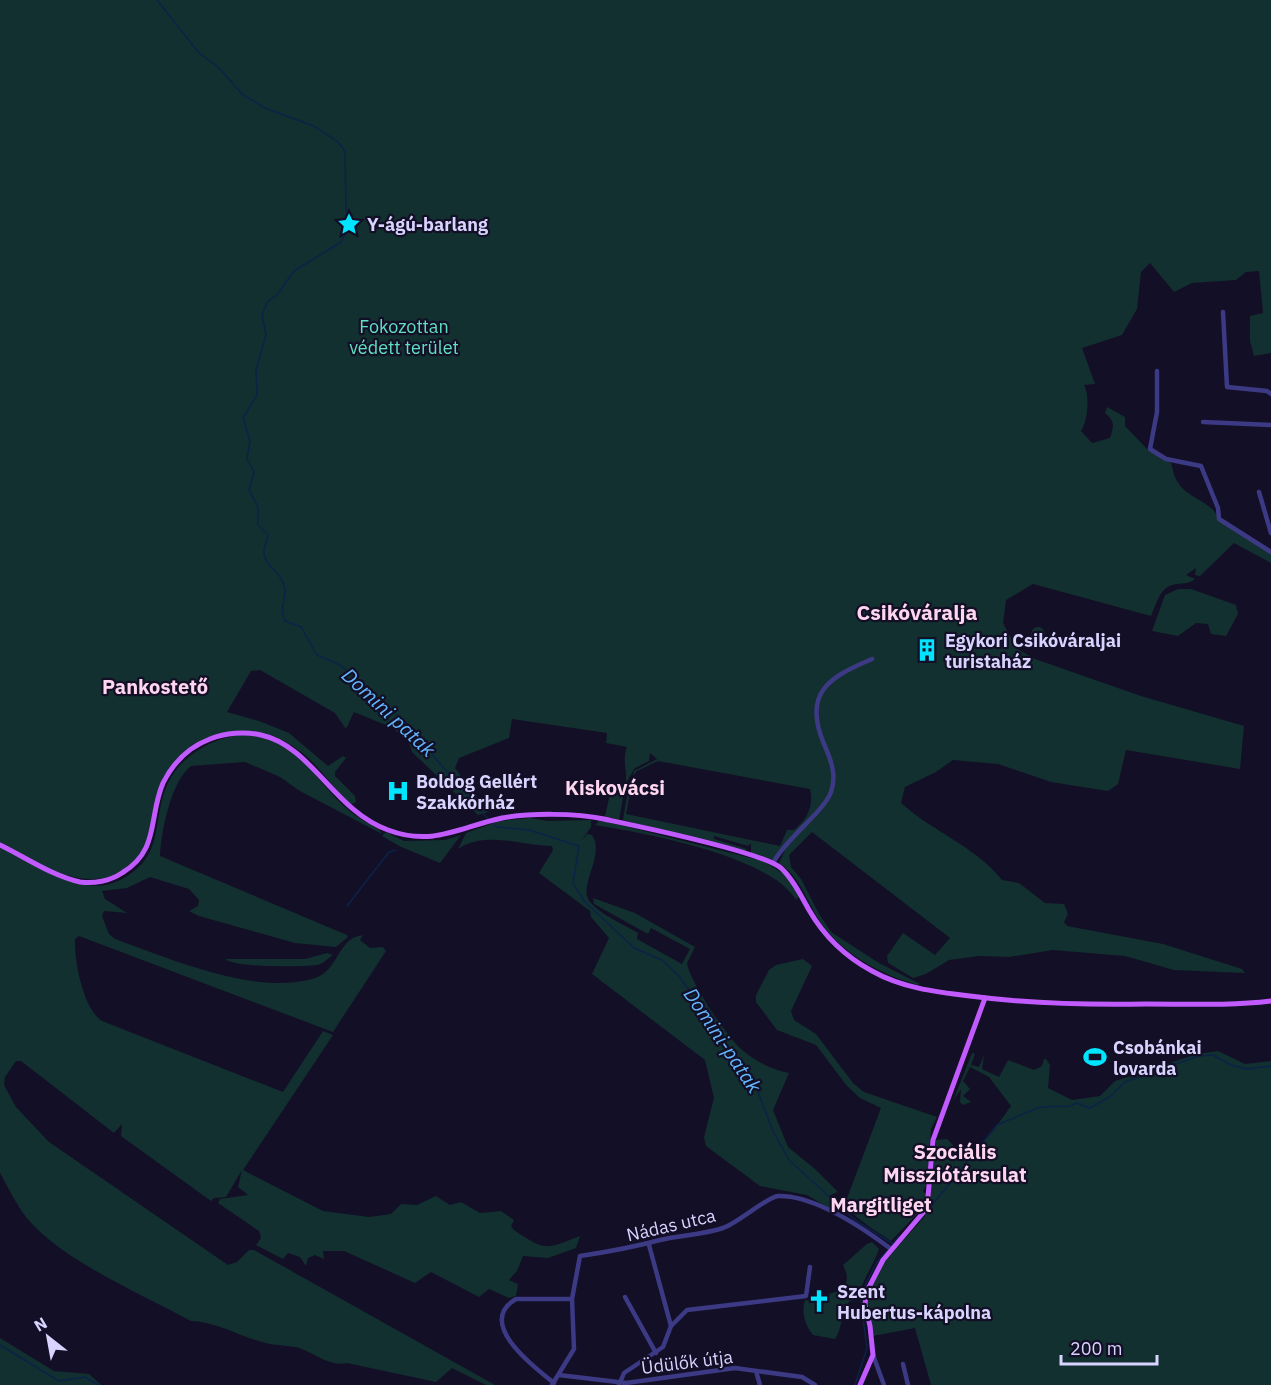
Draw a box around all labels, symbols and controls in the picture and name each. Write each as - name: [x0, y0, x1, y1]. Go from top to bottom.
- place icon: Y-ágú-barlang: [336, 211, 362, 237]
- place label: Y-ágú-barlang: [367, 213, 488, 236]
- park label: Fokozottan védett terület: [349, 315, 459, 359]
- district label: Csikóváralja: [856, 598, 978, 626]
- place label: Egykori Csikóváraljai turistaház: [945, 629, 1121, 673]
- building icon: Egykori Csikóváraljai turistaház: [914, 637, 940, 663]
- water label: Domini patak: [336, 662, 442, 763]
- district label: Pankostető: [102, 673, 208, 700]
- place label: Boldog Gellért Szakkórház: [416, 770, 537, 814]
- district label: Kiskovácsi: [565, 774, 665, 801]
- hospital icon: Boldog Gellért Szakkórház: [385, 778, 411, 804]
- water label: Domini-patak: [678, 982, 769, 1099]
- place label: Csobánkai lovarda: [1113, 1036, 1202, 1080]
- sports icon: Csobánkai lovarda: [1082, 1044, 1108, 1070]
- district label: Szociális Missziótársulat: [883, 1138, 1027, 1188]
- district label: Margitliget: [830, 1191, 932, 1218]
- street label: Nádas utca: [624, 1204, 718, 1246]
- place label: Szent Hubertus-kápolna: [837, 1280, 991, 1324]
- church icon: Szent Hubertus-kápolna: [806, 1288, 832, 1314]
- north arrow: [18, 1307, 78, 1367]
- text: N: [30, 1313, 50, 1336]
- scale bar: [1061, 1328, 1157, 1366]
- text: 200 m: [1070, 1337, 1122, 1360]
- street label: Üdülők útja: [640, 1345, 735, 1379]

